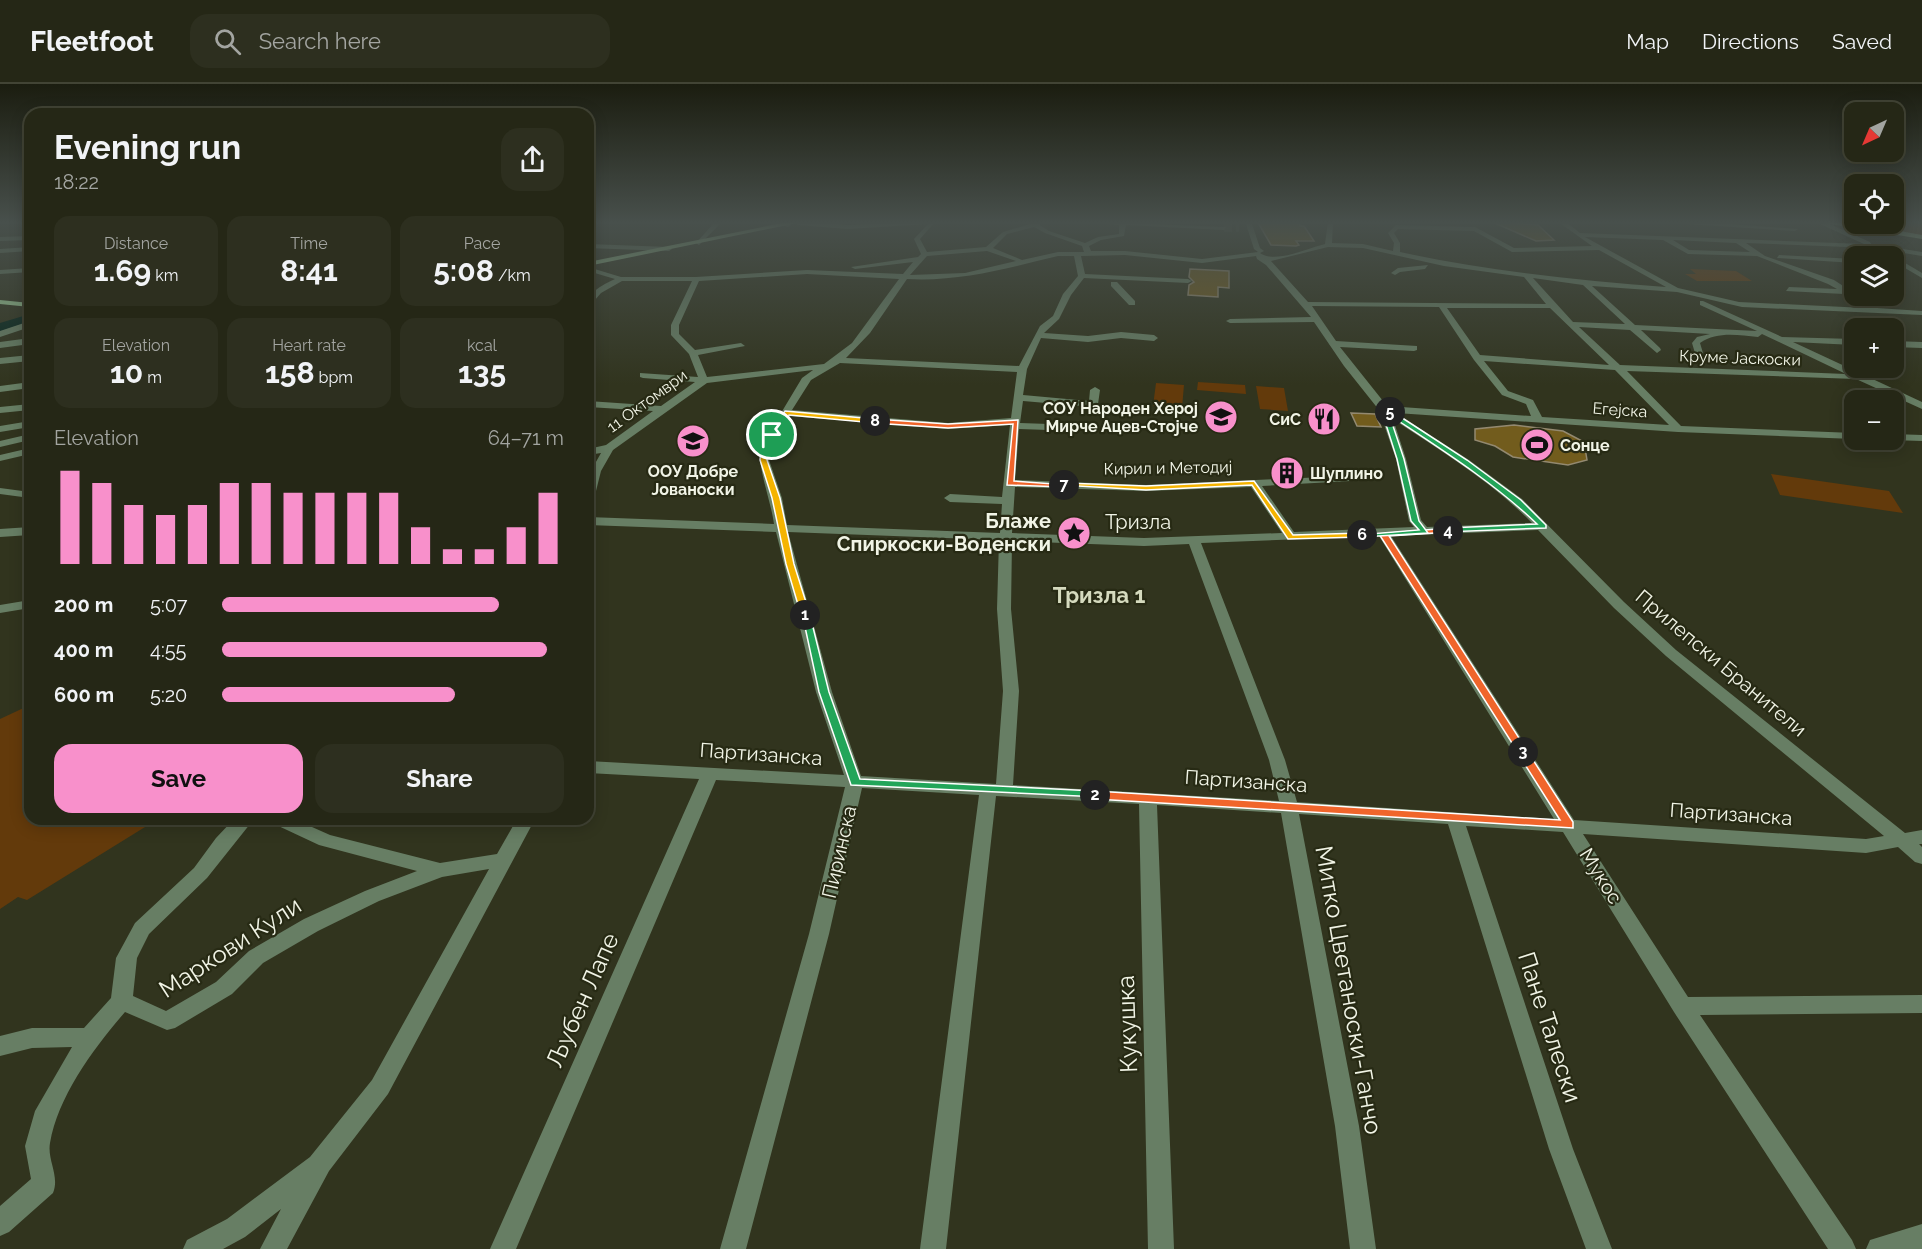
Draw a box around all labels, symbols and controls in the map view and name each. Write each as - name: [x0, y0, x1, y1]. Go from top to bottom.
- search box: [190, 14, 610, 68]
- text: Fleetfoot: [30, 25, 154, 58]
- icon: search: [211, 25, 244, 58]
- text: Search here: [259, 28, 381, 54]
- text: Map: [1626, 29, 1669, 54]
- text: Directions: [1702, 29, 1799, 54]
- text: Saved: [1832, 29, 1892, 54]
- north arrow: [1844, 102, 1904, 162]
- map controls: [1844, 102, 1904, 450]
- text: Evening run: [54, 128, 241, 167]
- button: share: [501, 128, 564, 191]
- text: 18:22: [54, 170, 99, 194]
- button: locate: [1844, 174, 1904, 234]
- text: Distance: [104, 234, 168, 253]
- text: Time: [290, 234, 328, 253]
- text: Pace: [464, 234, 500, 253]
- button: layers: [1844, 246, 1904, 306]
- text: 1.69: [94, 253, 151, 288]
- text: 8:41: [280, 253, 338, 288]
- text: 5:08: [433, 253, 494, 288]
- text: km: [151, 266, 178, 285]
- text: /km: [494, 266, 531, 285]
- button: +: [1844, 318, 1904, 378]
- text: Elevation: [102, 336, 170, 355]
- text: Heart rate: [272, 336, 346, 355]
- text: kcal: [467, 336, 497, 355]
- street label: Круме Јаскоски: [1679, 346, 1801, 370]
- text: 10: [110, 355, 143, 390]
- text: 158: [265, 355, 315, 390]
- text: 135: [458, 355, 506, 390]
- street label: 11 Октомври: [603, 366, 691, 436]
- text: m: [143, 368, 162, 387]
- text: bpm: [315, 368, 353, 387]
- button: −: [1844, 390, 1904, 450]
- pin: 5: [1375, 397, 1405, 427]
- place label: СОУ Народен Херој Мирче Ацев-Стојче: [1043, 399, 1198, 436]
- school or university icon: СОУ Народен Херој Мирче Ацев-Стојче: [1203, 399, 1239, 435]
- street label: Егејска: [1592, 399, 1648, 421]
- restaurant icon: СиС: [1306, 401, 1342, 437]
- text: 5: [1386, 402, 1394, 421]
- pin: 8: [860, 406, 890, 436]
- pin: [746, 409, 797, 460]
- place label: СиС: [1269, 410, 1301, 429]
- text: 8: [870, 411, 880, 430]
- icon: arrive: [755, 418, 788, 451]
- school or university icon: ООУ Добре Јованоски: [675, 423, 711, 459]
- text: Elevation: [54, 426, 139, 450]
- text: 64–71 m: [488, 426, 564, 450]
- sports icon: Сонце: [1519, 427, 1555, 463]
- place label: Сонце: [1560, 436, 1610, 455]
- building icon: Шуплино: [1269, 455, 1305, 491]
- street label: Кирил и Методиј: [1104, 457, 1232, 479]
- place label: ООУ Добре Јованоски: [648, 462, 739, 499]
- place label: Шуплино: [1310, 464, 1383, 483]
- pin: 7: [1049, 470, 1079, 500]
- text: 7: [1060, 475, 1068, 494]
- place label: Блаже Спиркоски-Воденски: [837, 509, 1051, 556]
- street label: Тризла: [1105, 510, 1171, 534]
- place icon: Блаже Спиркоски-Воденски: [1056, 515, 1092, 551]
- pin: 4: [1433, 516, 1463, 546]
- pin: 6: [1347, 520, 1377, 550]
- text: 4: [1443, 521, 1453, 540]
- text: 6: [1357, 525, 1367, 544]
- district label: Тризла 1: [1053, 582, 1145, 608]
- street label: Прилепски Бранители: [1631, 584, 1811, 742]
- text: 200 m: [54, 593, 113, 617]
- text: 5:07: [150, 593, 187, 617]
- pin: 1: [790, 600, 820, 630]
- text: 1: [801, 605, 809, 624]
- text: 400 m: [54, 638, 113, 662]
- text: 4:55: [150, 638, 186, 662]
- text: 600 m: [54, 683, 114, 707]
- text: 5:20: [150, 683, 187, 707]
- pin: 3: [1508, 737, 1538, 767]
- street label: Партизанска: [699, 738, 823, 770]
- text: 3: [1519, 742, 1527, 761]
- button: Save: [54, 744, 303, 813]
- button: Share: [315, 744, 564, 813]
- street label: Партизанска: [1184, 765, 1308, 797]
- pin: 2: [1080, 780, 1110, 810]
- text: 2: [1090, 785, 1100, 804]
- street label: Партизанска: [1669, 798, 1793, 830]
- street label: Пиринска: [817, 803, 861, 901]
- street label: Митко Цветаноски-Ганчо: [1309, 844, 1389, 1136]
- street label: Мукос: [1575, 844, 1627, 908]
- street label: Маркови Кули: [154, 890, 306, 1004]
- street label: Љубен Лапе: [539, 928, 625, 1072]
- street label: Пане Талески: [1512, 948, 1588, 1106]
- street label: Кукушка: [1111, 975, 1143, 1073]

